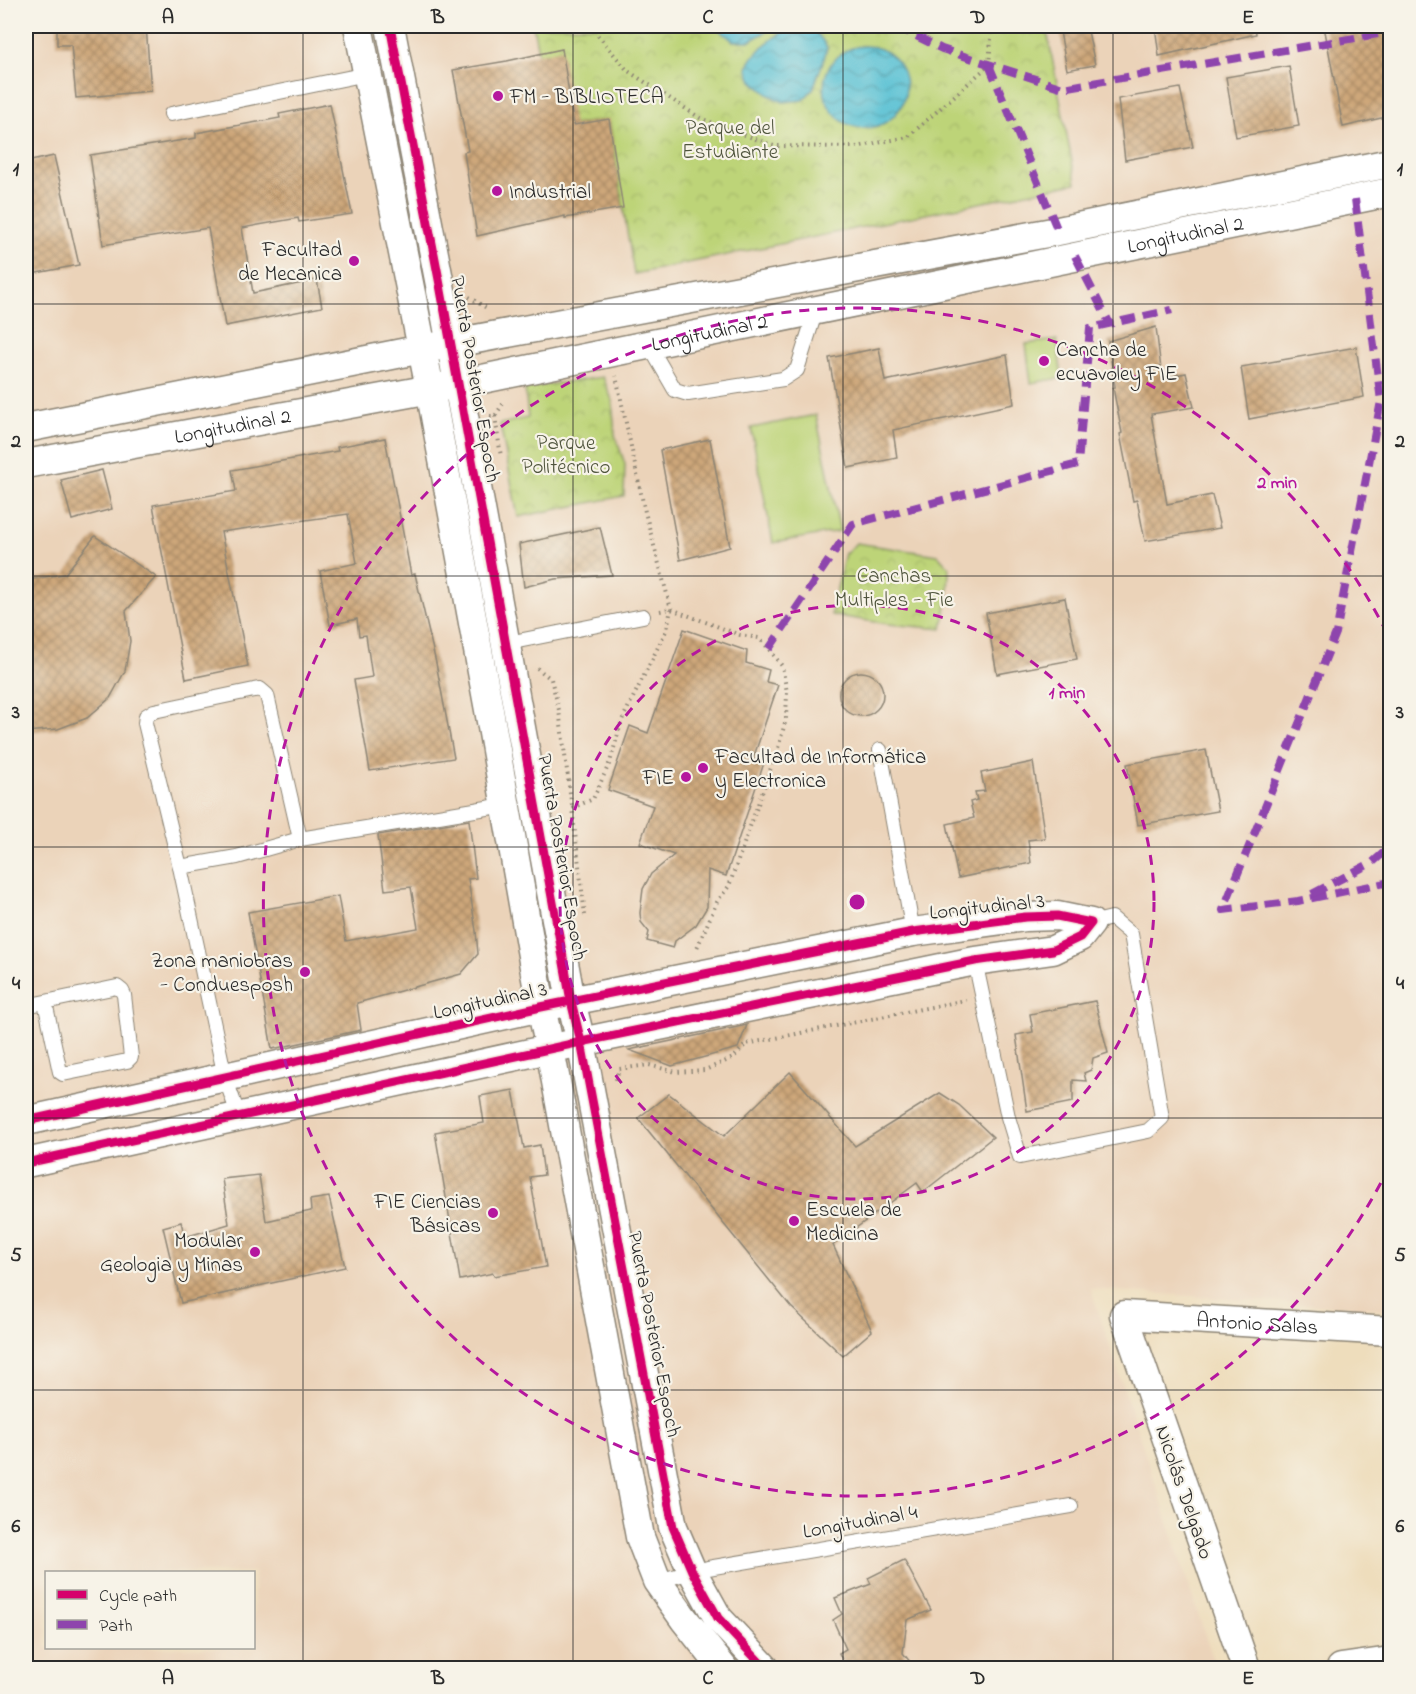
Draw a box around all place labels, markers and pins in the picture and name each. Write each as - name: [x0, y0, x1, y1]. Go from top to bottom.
- place label: FM - BIBLIOTECA: [509, 83, 664, 113]
- marker: FM - BIBLIOTECA: [491, 89, 505, 103]
- place label: Industrial: [509, 178, 591, 208]
- marker: Industrial: [490, 184, 504, 198]
- place label: Facultad de Mecanica: [238, 236, 342, 290]
- marker: Facultad de Mecanica: [347, 254, 361, 268]
- place label: Cancha de ecuavoley FIE: [1056, 336, 1178, 392]
- marker: Cancha de ecuavoley FIE: [1037, 354, 1051, 368]
- place label: Facultad de Informática y Electronica: [714, 743, 926, 799]
- marker: Facultad de Informática y Electronica: [696, 761, 710, 775]
- place label: FIE: [642, 764, 674, 794]
- marker: FIE: [679, 770, 693, 784]
- centre of rings: [847, 892, 867, 912]
- place label: Zona maniobras - Conduesposh: [152, 947, 293, 1001]
- marker: Zona maniobras - Conduesposh: [298, 965, 312, 979]
- place label: FIE Ciencias Básicas: [373, 1188, 481, 1242]
- place label: Escuela de Medicina: [806, 1196, 902, 1250]
- marker: FIE Ciencias Básicas: [486, 1206, 500, 1220]
- marker: Escuela de Medicina: [787, 1214, 801, 1228]
- place label: Modular Geologia y Minas: [100, 1227, 243, 1283]
- marker: Modular Geologia y Minas: [248, 1245, 262, 1259]

